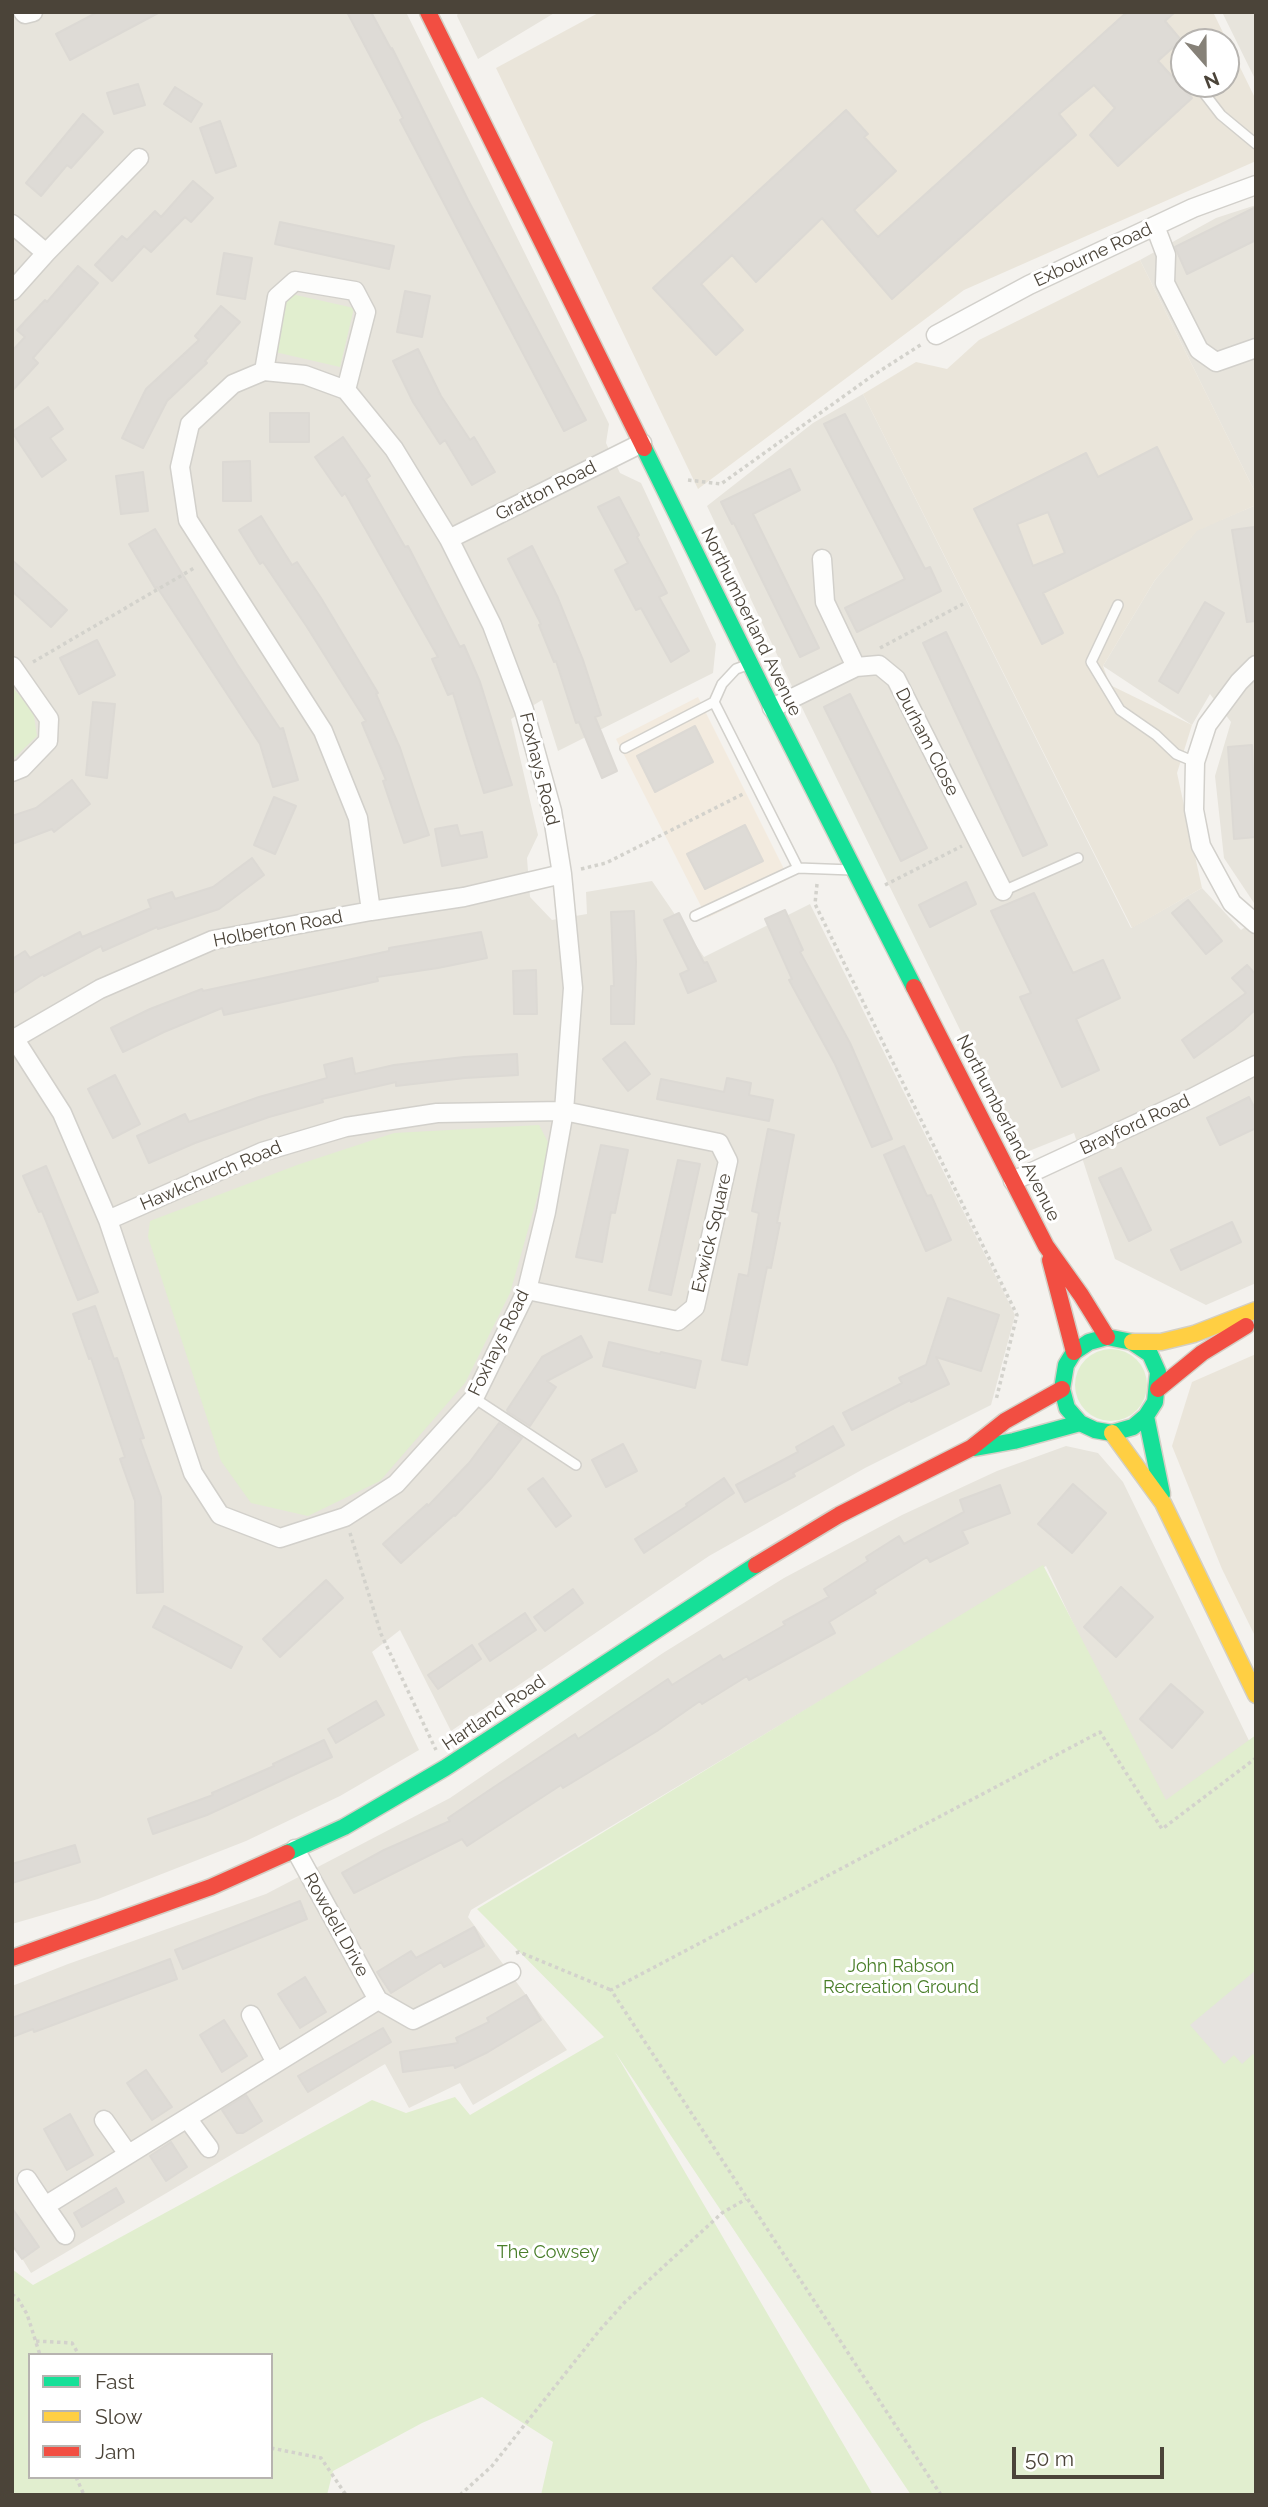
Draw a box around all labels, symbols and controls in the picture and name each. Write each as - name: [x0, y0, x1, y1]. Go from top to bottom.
- north arrow: [1170, 28, 1240, 98]
- text: N: [1201, 68, 1223, 94]
- street label: Exbourne Road: [1031, 218, 1155, 292]
- street label: Gratton Road: [492, 456, 600, 526]
- street label: Northumberland Avenue: [696, 524, 806, 720]
- street label: Durham Close: [890, 684, 964, 800]
- street label: Foxhays Road: [515, 710, 563, 828]
- street label: Holberton Road: [211, 906, 345, 952]
- street label: Northumberland Avenue: [951, 1031, 1065, 1225]
- street label: Brayford Road: [1077, 1090, 1193, 1160]
- street label: Hawkchurch Road: [137, 1136, 285, 1216]
- street label: Exwick Square: [688, 1171, 736, 1295]
- street label: Foxhays Road: [464, 1286, 534, 1400]
- street label: Hartland Road: [438, 1671, 550, 1755]
- street label: Rowdell Drive: [299, 1869, 373, 1981]
- park label: John Rabson Recreation Ground: [823, 1956, 979, 1998]
- park label: The Cowsey: [497, 2242, 599, 2264]
- legend: [28, 2353, 273, 2479]
- text: Fast: [95, 2369, 135, 2394]
- text: Slow: [95, 2404, 143, 2429]
- scale bar: [1016, 2434, 1168, 2478]
- text: Jam: [95, 2439, 136, 2464]
- text: 50 m: [1025, 2446, 1074, 2471]

